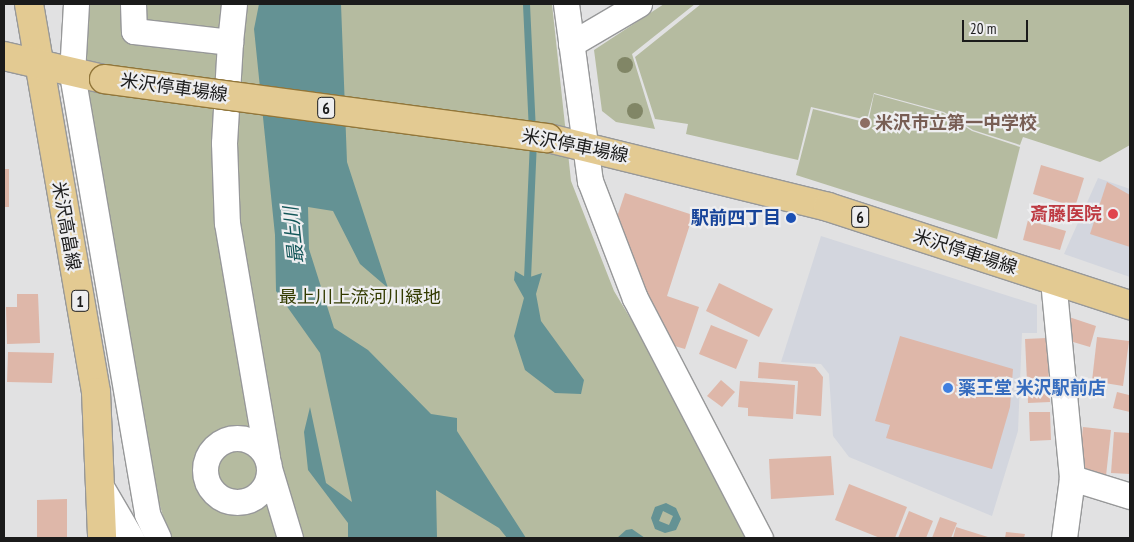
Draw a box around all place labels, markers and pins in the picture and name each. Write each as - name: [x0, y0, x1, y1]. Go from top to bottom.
- place label: 米沢市立第一中学校: [875, 112, 1037, 134]
- marker: 米沢市立第一中学校: [859, 117, 871, 129]
- place label: 斎藤医院: [1030, 203, 1102, 225]
- place label: 駅前四丁目: [691, 207, 781, 229]
- marker: 斎藤医院: [1106, 207, 1120, 221]
- marker: 駅前四丁目: [785, 212, 797, 224]
- place label: 薬王堂 米沢駅前店: [958, 377, 1106, 399]
- marker: 薬王堂 米沢駅前店: [942, 382, 954, 394]

